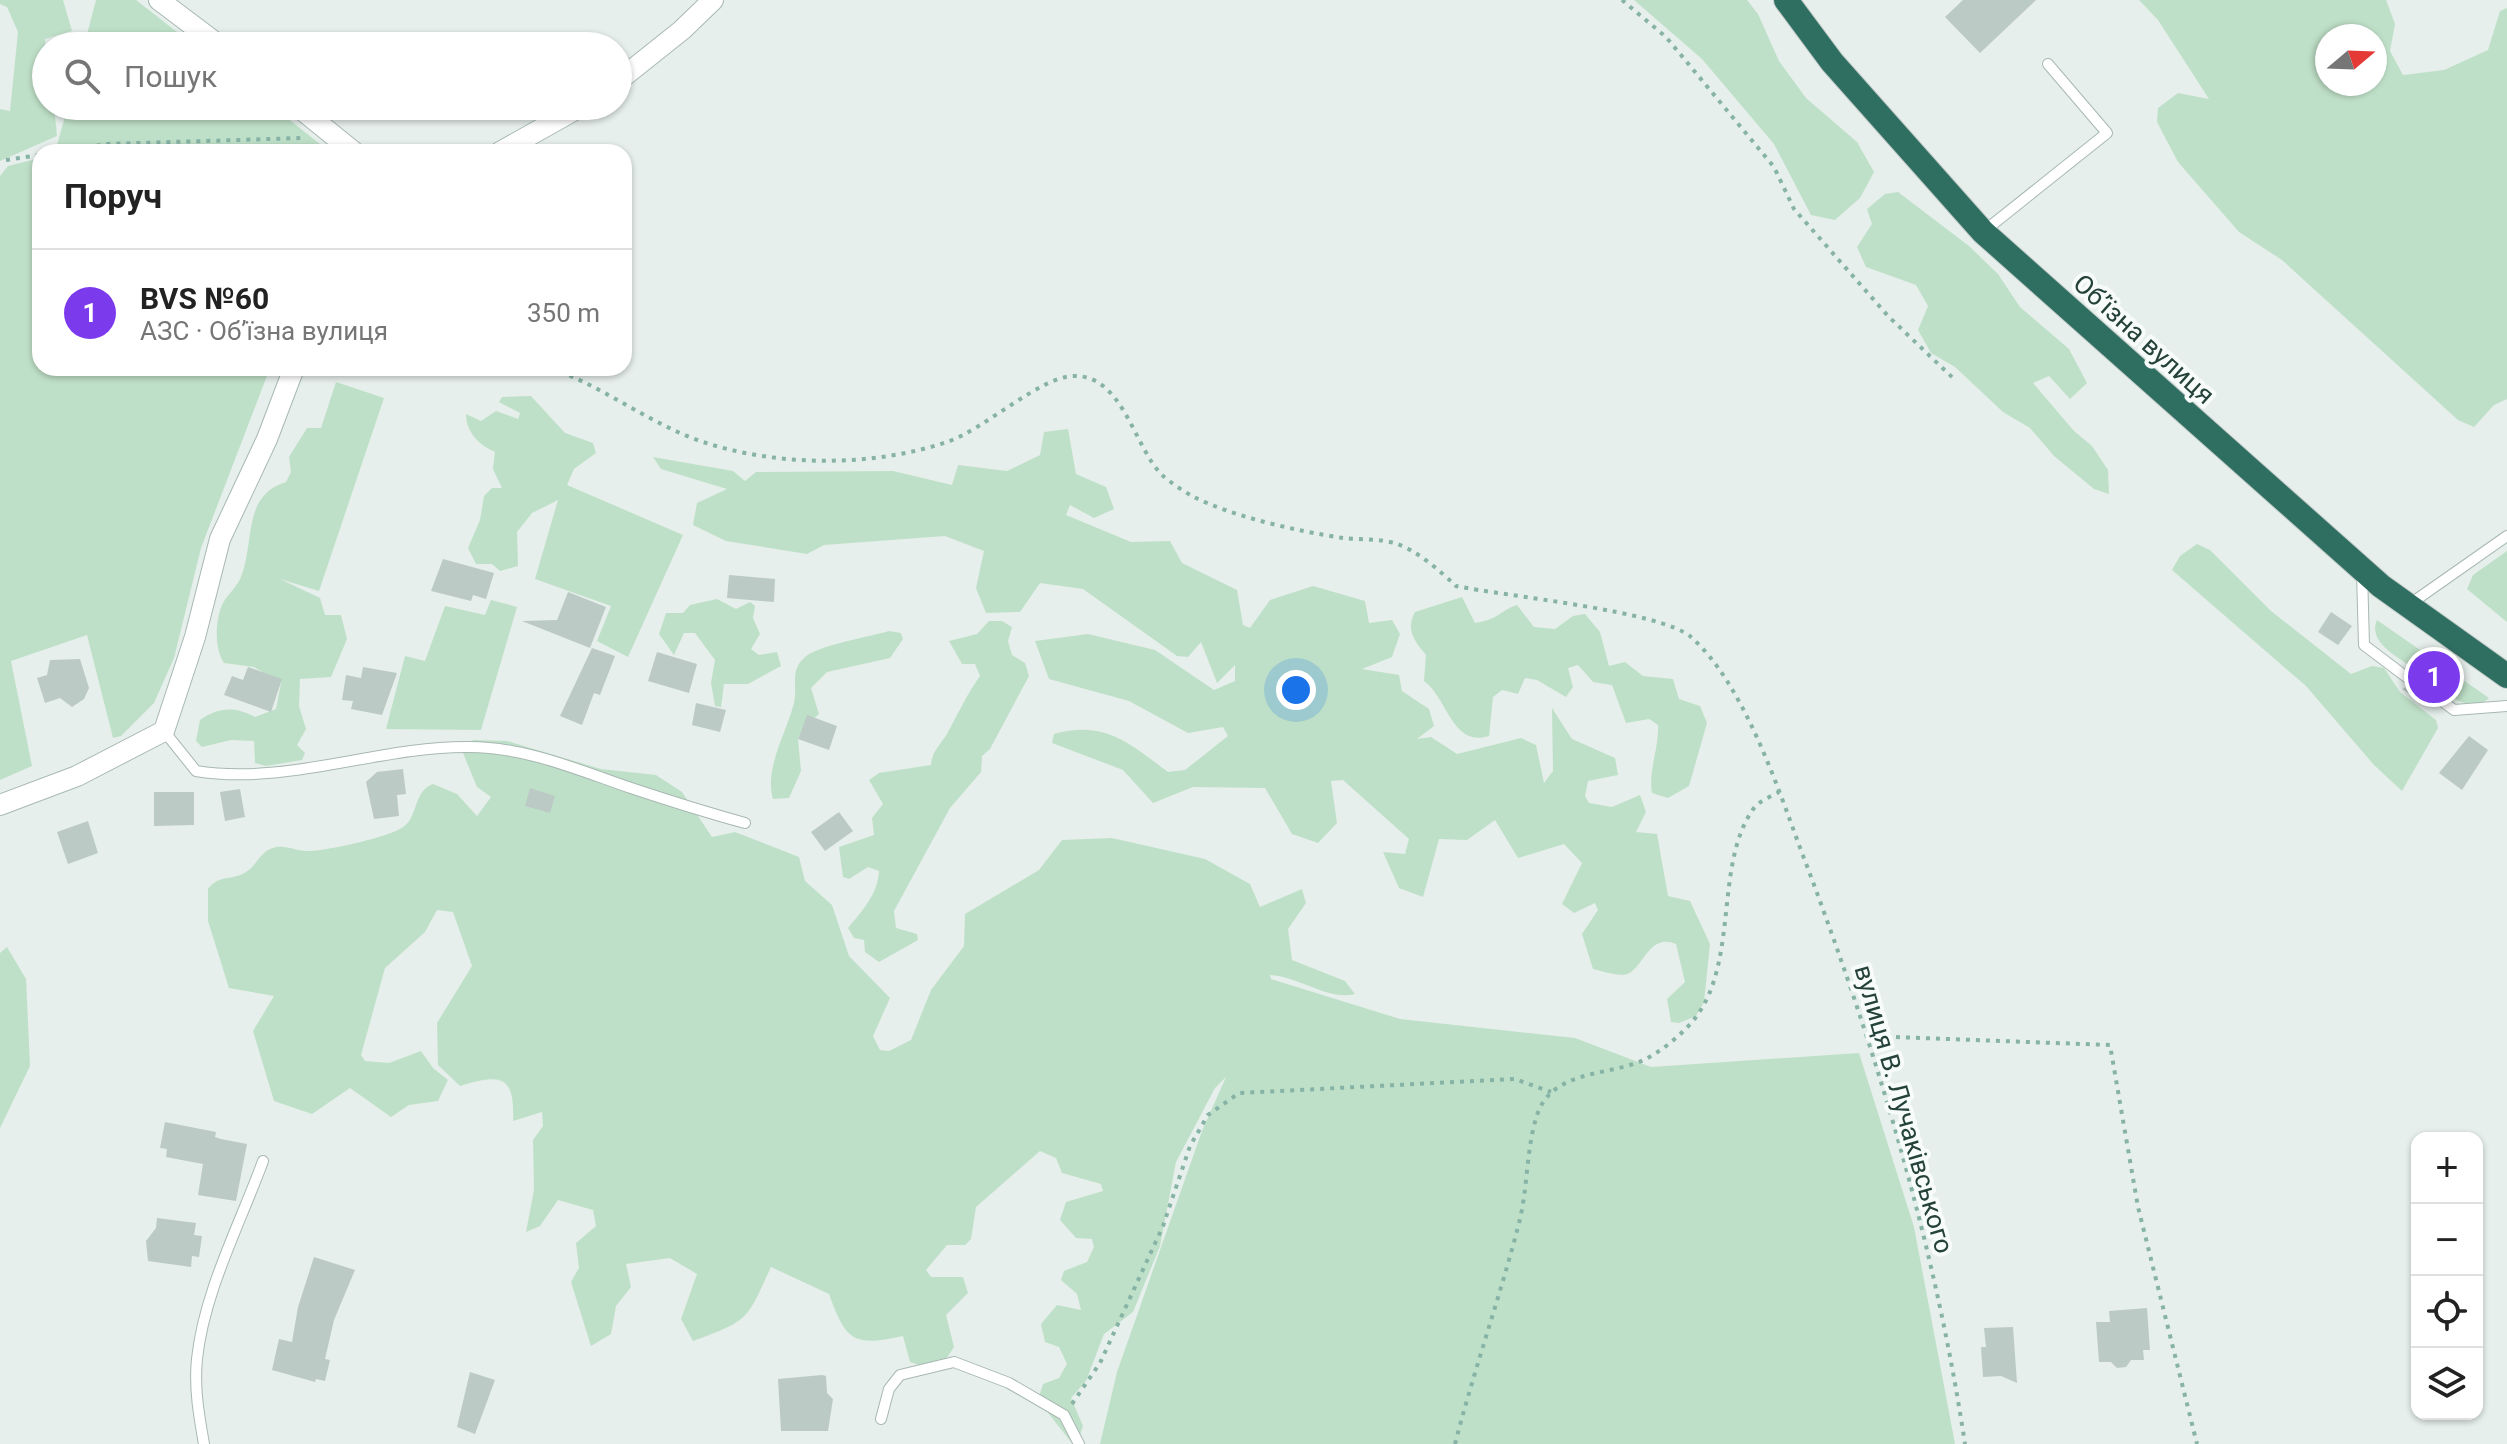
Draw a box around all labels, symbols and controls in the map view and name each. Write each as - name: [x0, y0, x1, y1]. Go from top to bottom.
- north arrow: [2315, 24, 2387, 96]
- search box: [32, 32, 632, 120]
- icon: search: [60, 54, 104, 98]
- text: Пошук: [124, 59, 217, 94]
- text: Поруч: [64, 176, 162, 216]
- street label: Обʼїзна вулиця: [2067, 268, 2221, 410]
- text: BVS №60: [140, 281, 269, 316]
- text: 1: [83, 298, 97, 328]
- text: 350 m: [527, 298, 600, 328]
- text: АЗС · Обʼїзна вулиця: [140, 316, 388, 346]
- pin: 1: [2408, 647, 2460, 707]
- your location: [1276, 670, 1316, 710]
- street label: вулиця В. Лучаківського: [1848, 961, 1960, 1257]
- map controls: [2411, 1132, 2483, 1420]
- button: +: [2411, 1132, 2483, 1204]
- button: −: [2411, 1204, 2483, 1276]
- button: locate: [2411, 1276, 2483, 1348]
- button: layers: [2411, 1348, 2483, 1420]

